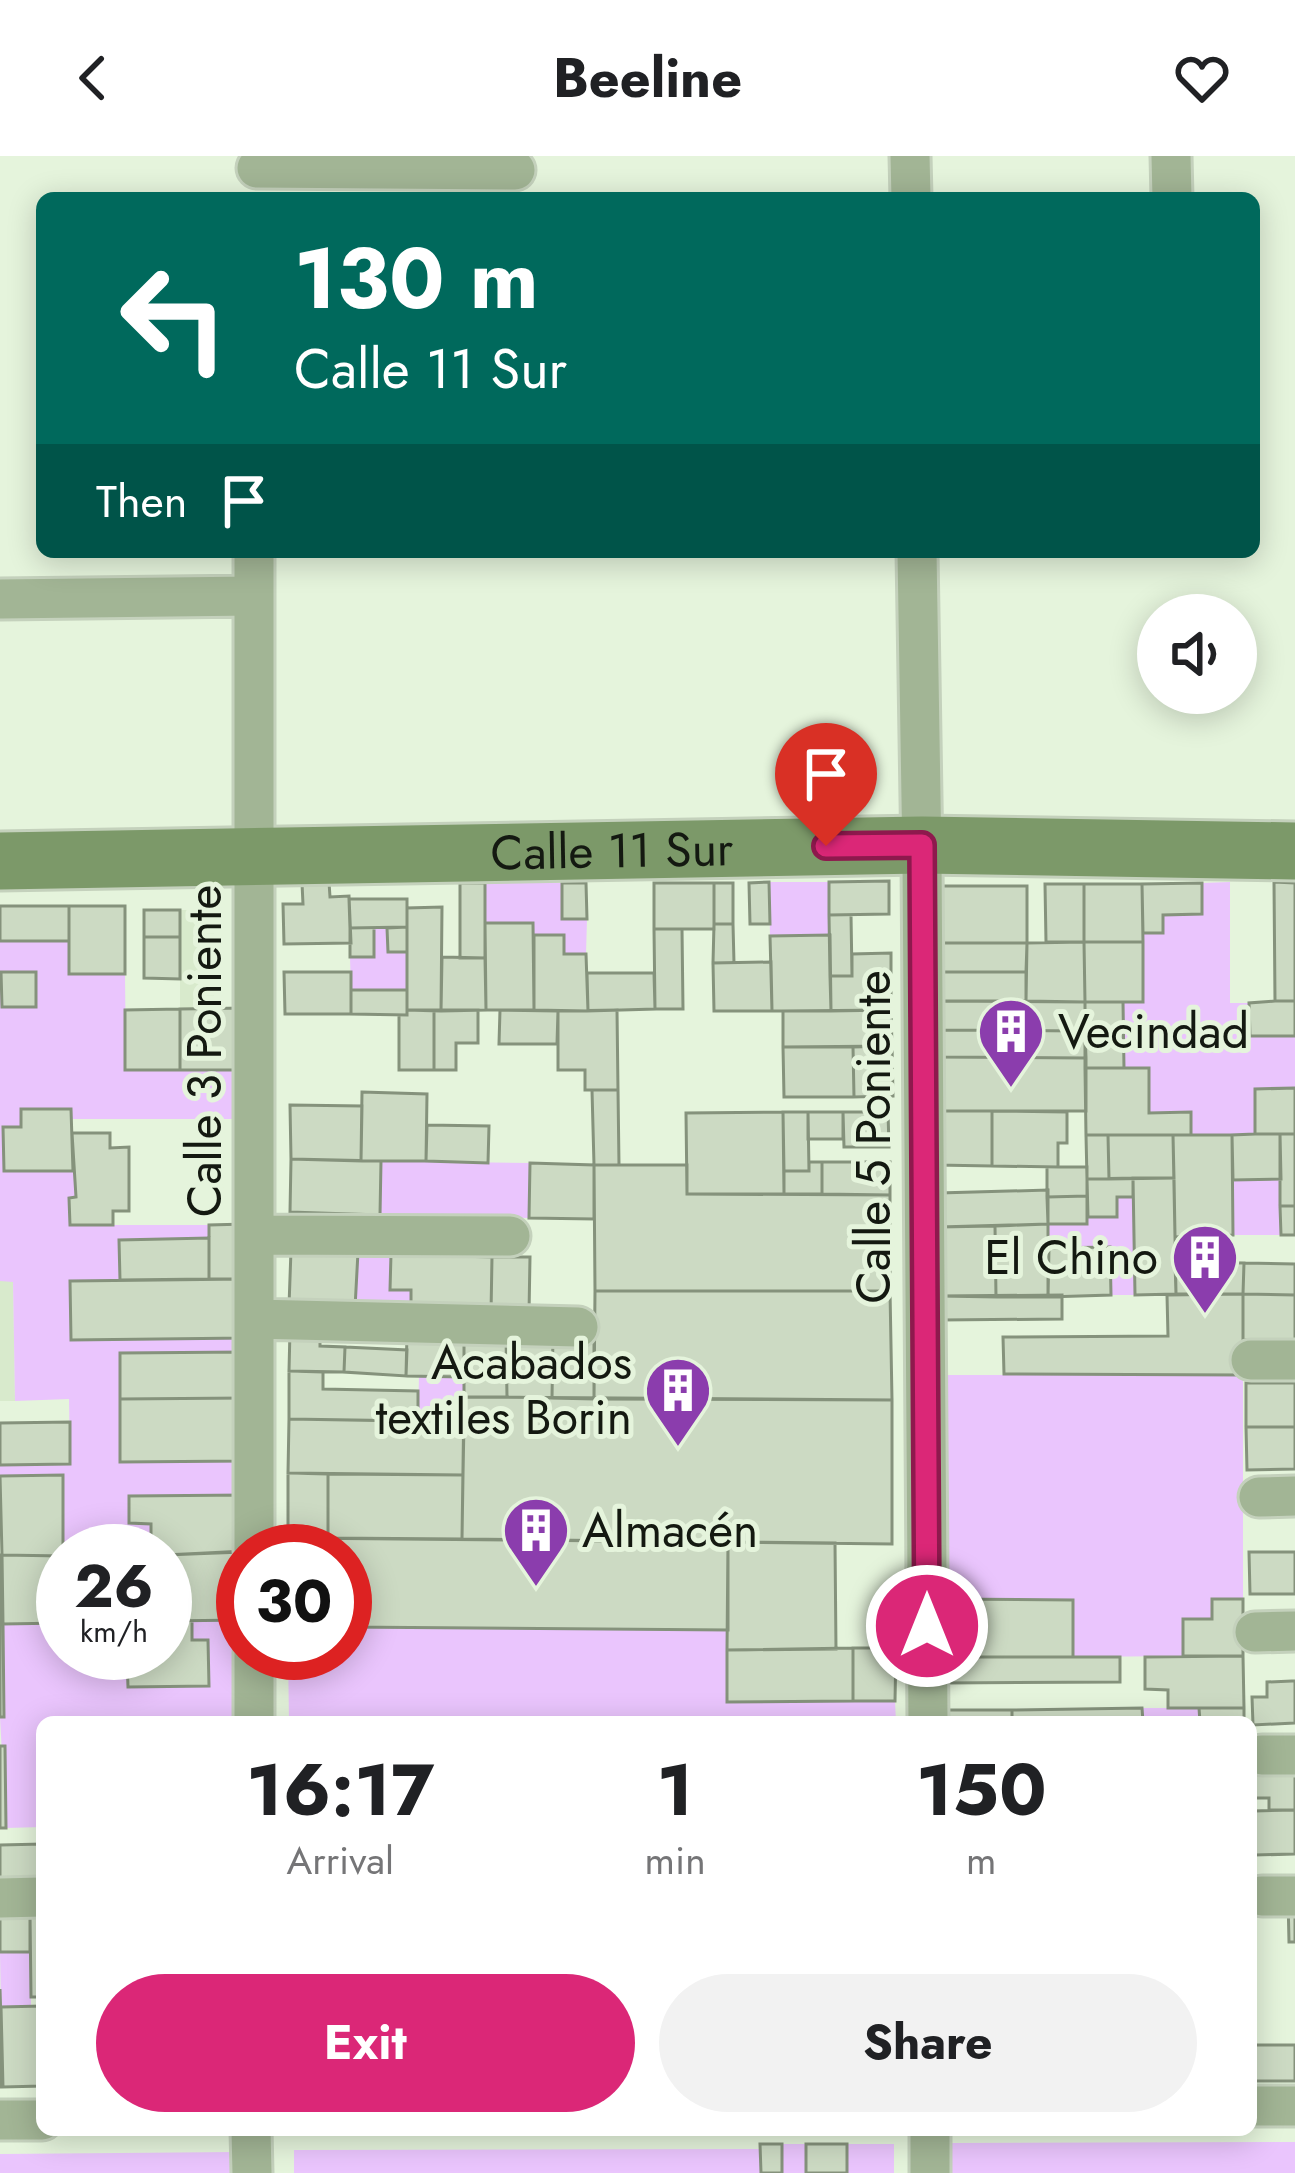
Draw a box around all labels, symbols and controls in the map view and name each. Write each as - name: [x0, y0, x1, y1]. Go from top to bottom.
- text: Beeline: [553, 39, 742, 117]
- icon: back: [60, 45, 126, 111]
- icon: heart: [1169, 45, 1235, 111]
- text: 130 m: [294, 218, 539, 340]
- icon: left: [96, 240, 252, 396]
- text: Calle 11 Sur: [294, 330, 567, 408]
- icon: arrive: [211, 468, 277, 534]
- text: Then: [96, 469, 187, 534]
- map controls: [1137, 594, 1257, 714]
- button: sound: [1137, 594, 1257, 714]
- pin: [775, 723, 877, 846]
- icon: arrive: [793, 741, 859, 807]
- street label: Calle 11 Sur: [490, 814, 734, 887]
- street label: Calle 3 Poniente: [170, 885, 239, 1217]
- street label: Calle 5 Poniente: [839, 970, 908, 1304]
- building icon: Vecindad: [976, 996, 1046, 1090]
- place label: Vecindad: [1058, 997, 1249, 1066]
- building icon: El Chino: [1170, 1222, 1240, 1316]
- place label: El Chino: [984, 1223, 1158, 1292]
- place label: Acabados textiles Borin: [376, 1328, 632, 1452]
- building icon: Acabados textiles Borin: [643, 1355, 713, 1449]
- building icon: Almacén: [501, 1495, 571, 1589]
- place label: Almacén: [582, 1496, 758, 1565]
- speed limit sign: 30: [216, 1524, 372, 1680]
- text: 26: [74, 1543, 154, 1630]
- position arrow: [864, 1563, 990, 1689]
- text: km/h: [80, 1610, 148, 1653]
- text: 16:17: [246, 1738, 434, 1842]
- text: 1: [657, 1738, 693, 1842]
- text: 150: [916, 1738, 1047, 1842]
- text: Arrival: [287, 1832, 394, 1889]
- text: min: [645, 1832, 706, 1889]
- text: m: [966, 1832, 997, 1889]
- button: Exit: [96, 1974, 635, 2112]
- button: Share: [659, 1974, 1197, 2112]

